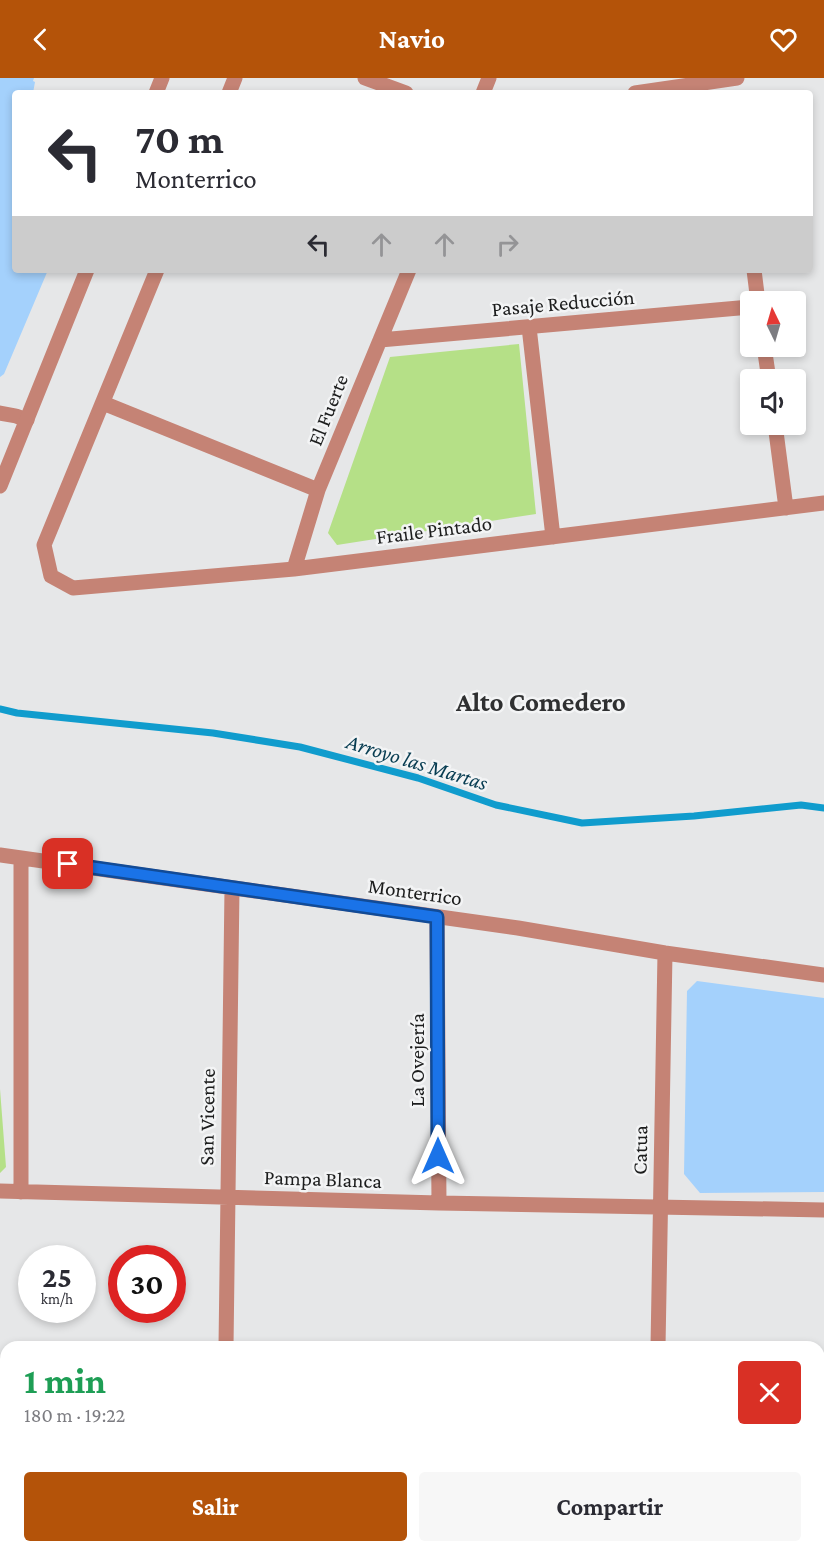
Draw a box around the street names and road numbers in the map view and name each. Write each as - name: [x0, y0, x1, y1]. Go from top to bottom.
- street label: Pasaje Reducción: [490, 285, 636, 321]
- street label: El Fuerte: [303, 371, 353, 449]
- street label: Fraile Pintado: [375, 511, 493, 549]
- street label: Monterrico: [366, 874, 464, 910]
- street label: La Ovejería: [405, 1013, 429, 1107]
- street label: San Vicente: [194, 1068, 220, 1166]
- street label: Catua: [628, 1125, 652, 1175]
- street label: Pampa Blanca: [264, 1165, 383, 1193]

